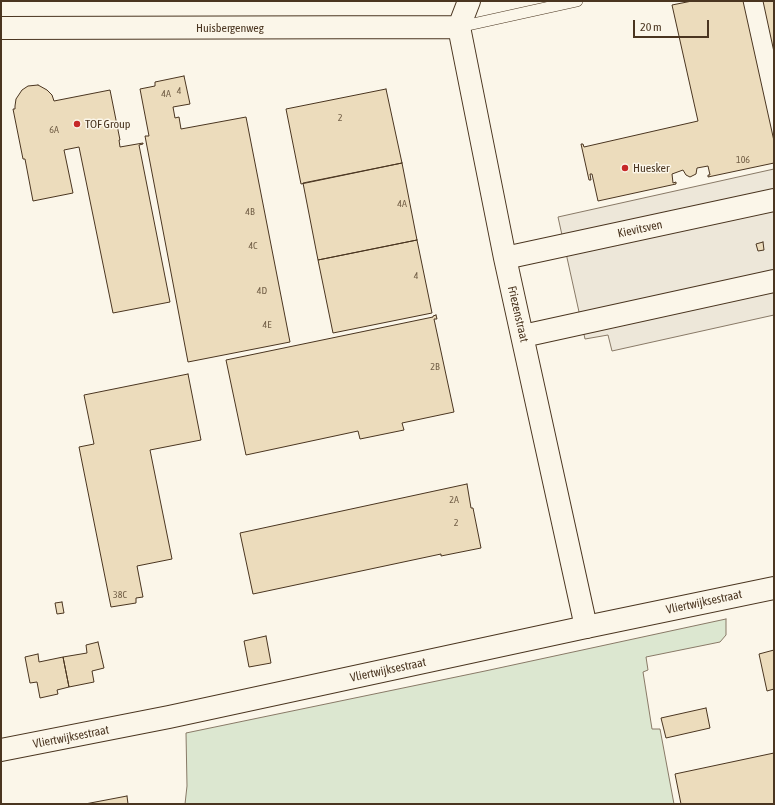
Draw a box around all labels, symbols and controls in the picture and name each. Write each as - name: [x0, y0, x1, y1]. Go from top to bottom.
- scale bar: [635, 12, 711, 38]
- text: 20 m: [640, 20, 662, 34]
- street label: Huisbergenweg: [196, 21, 264, 35]
- house number: 4: [177, 85, 181, 97]
- house number: 4A: [161, 88, 171, 100]
- house number: 2: [338, 112, 342, 124]
- place label: TOF Group: [85, 117, 131, 131]
- marker: TOF Group: [72, 119, 82, 129]
- house number: 6A: [49, 124, 59, 136]
- house number: 106: [736, 154, 750, 166]
- place label: Huesker: [633, 161, 669, 175]
- marker: Huesker: [620, 163, 630, 173]
- house number: 4A: [397, 198, 407, 210]
- house number: 4B: [245, 206, 255, 218]
- street label: Kievitsven: [616, 217, 664, 241]
- house number: 4C: [248, 240, 258, 252]
- house number: 4: [414, 270, 418, 282]
- street label: Friezenstraat: [505, 284, 531, 344]
- house number: 4D: [257, 285, 267, 297]
- house number: 4E: [263, 319, 271, 331]
- house number: 2B: [430, 361, 440, 373]
- house number: 2A: [449, 494, 459, 506]
- house number: 2: [454, 517, 458, 529]
- street label: Vliertwijksestraat: [665, 587, 743, 617]
- house number: 38C: [113, 589, 127, 601]
- street label: Vliertwijksestraat: [349, 655, 427, 685]
- street label: Vliertwijksestraat: [32, 723, 110, 751]

